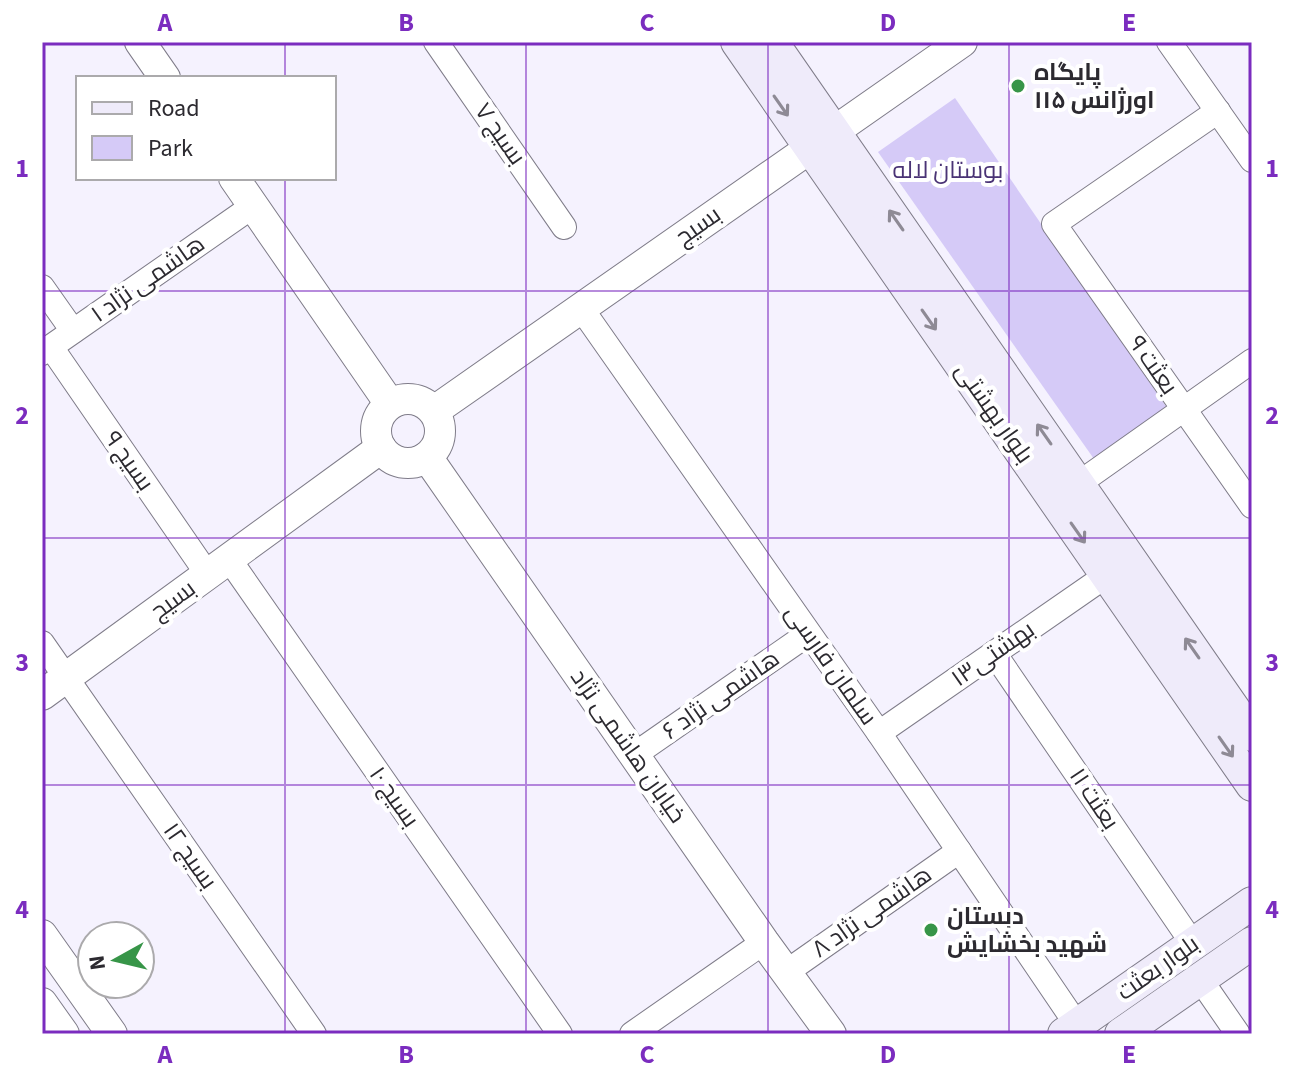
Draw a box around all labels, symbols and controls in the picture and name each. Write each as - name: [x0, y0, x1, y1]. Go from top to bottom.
- text: A: [157, 4, 174, 41]
- text: B: [398, 4, 414, 41]
- text: C: [639, 4, 655, 41]
- text: D: [880, 4, 896, 41]
- text: E: [1122, 4, 1136, 41]
- place label: پایگاه اورژانس ۱۱۵: [1034, 55, 1155, 118]
- legend: [76, 76, 336, 180]
- marker: پایگاه اورژانس ۱۱۵: [1009, 77, 1027, 95]
- text: Road: [148, 91, 200, 126]
- one-way arrow: [773, 95, 789, 117]
- street label: بسیج ۷: [466, 96, 534, 172]
- text: Park: [148, 131, 193, 166]
- text: 1: [15, 150, 29, 187]
- text: 1: [1265, 150, 1279, 187]
- park label: بوستان لاله: [893, 153, 1003, 188]
- street label: بسیج: [668, 198, 728, 254]
- one-way arrow: [888, 210, 904, 232]
- street label: هاشمی نژاد ۱: [84, 227, 212, 331]
- one-way arrow: [921, 308, 937, 330]
- street label: بعثت ۹: [1120, 328, 1186, 402]
- street label: بلوار بهشتی: [946, 355, 1042, 471]
- text: 2: [15, 397, 29, 434]
- text: 2: [1265, 397, 1279, 434]
- one-way arrow: [1036, 423, 1052, 445]
- street label: بسیج ۹: [96, 424, 162, 498]
- one-way arrow: [1070, 522, 1086, 544]
- street label: بسیج: [143, 571, 203, 629]
- street label: سلمان فارسی: [776, 597, 886, 733]
- street label: بهشتی۱۳: [944, 612, 1042, 696]
- one-way arrow: [1184, 637, 1200, 659]
- street label: هاشمی نژاد ۶: [655, 642, 787, 748]
- text: 3: [15, 644, 29, 681]
- text: 3: [1265, 644, 1279, 681]
- street label: خیابان هاشمی نژاد: [562, 662, 694, 830]
- one-way arrow: [1218, 735, 1234, 757]
- street label: بسیج ۱۰: [360, 759, 428, 835]
- street label: بعثت ۱۱: [1060, 761, 1128, 837]
- street label: بسیج ۱۲: [154, 816, 226, 896]
- street label: هاشمی نژاد ۸: [805, 858, 939, 966]
- text: 4: [15, 891, 29, 928]
- text: 4: [1265, 891, 1279, 928]
- place label: دبستان شهید بخشایش: [947, 899, 1107, 962]
- north arrow: [76, 920, 156, 1000]
- marker: دبستان شهید بخشایش: [922, 921, 940, 939]
- street label: بلوار بعثت: [1110, 927, 1206, 1009]
- text: N: [80, 953, 114, 972]
- text: A: [157, 1036, 174, 1073]
- text: B: [398, 1036, 414, 1073]
- text: C: [639, 1036, 655, 1073]
- text: D: [880, 1036, 896, 1073]
- text: E: [1122, 1036, 1136, 1073]

